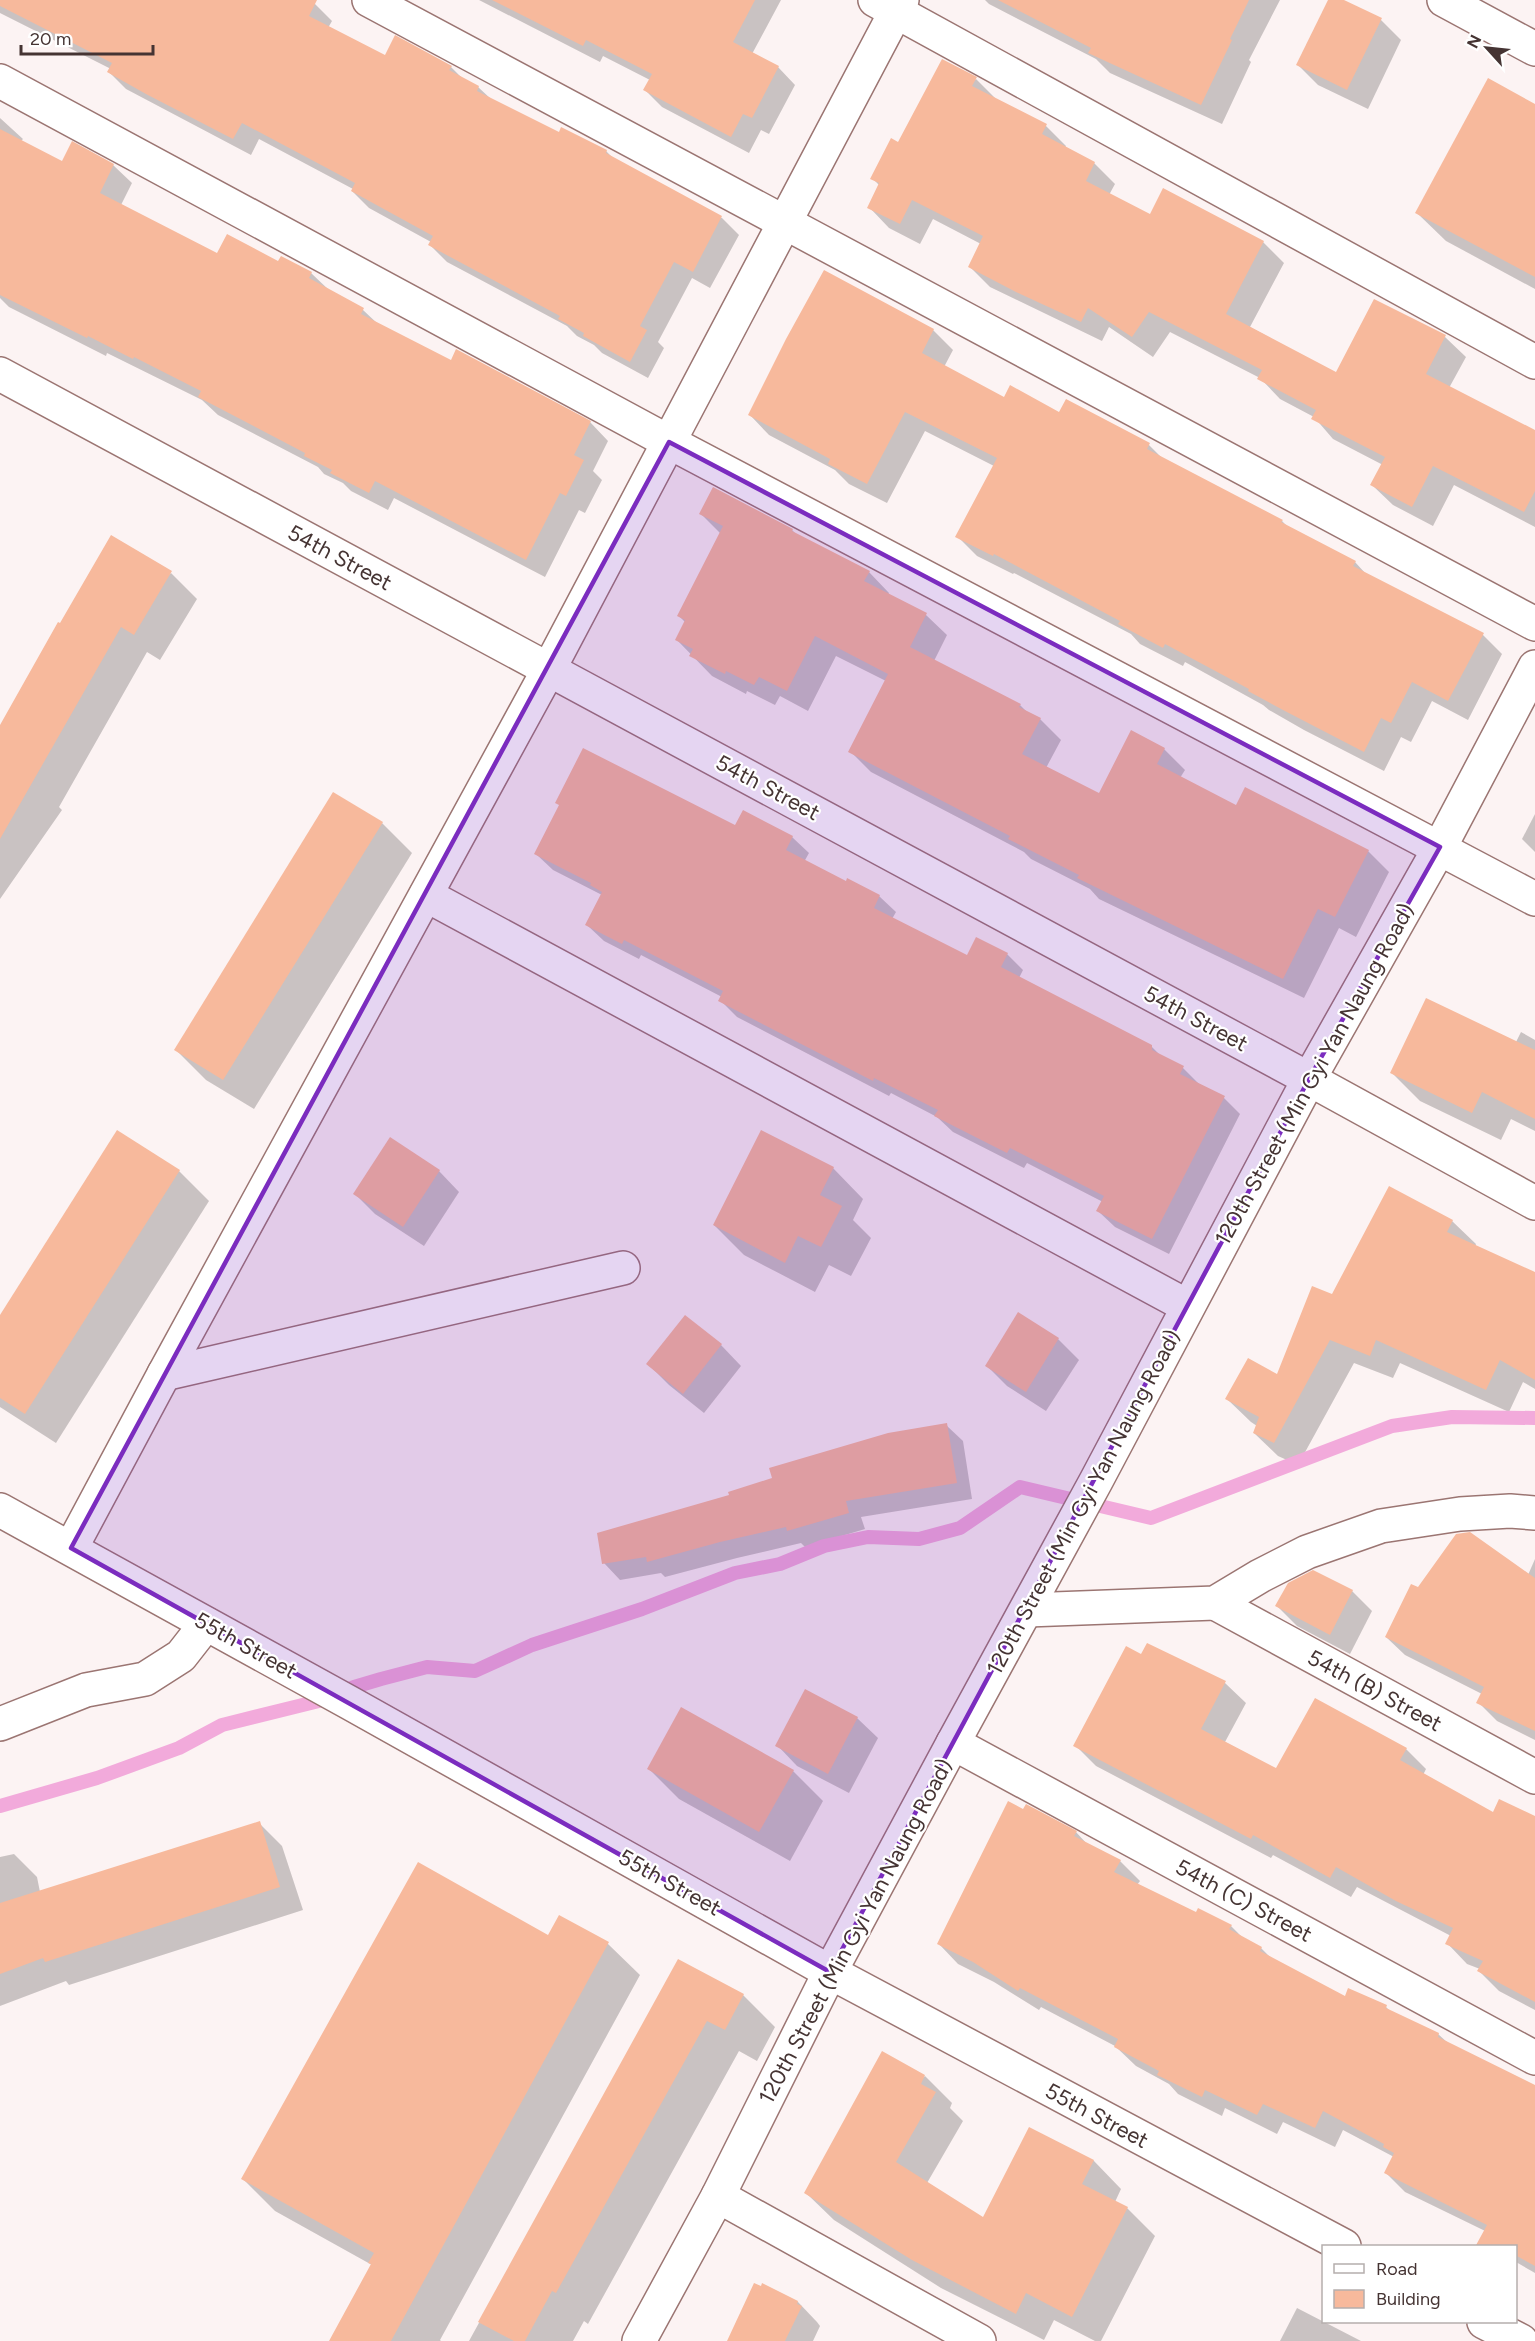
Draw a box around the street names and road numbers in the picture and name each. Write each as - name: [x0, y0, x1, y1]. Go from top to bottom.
- street label: 54th Street: [283, 519, 396, 596]
- street label: 54th Street: [711, 749, 824, 826]
- street label: 120th Street (Min Gyi Yan Naung Road): [1209, 898, 1420, 1250]
- street label: 54th Street: [1139, 980, 1252, 1057]
- street label: 120th Street (Min Gyi Yan Naung Road): [981, 1325, 1186, 1679]
- street label: 55th Street: [190, 1606, 302, 1685]
- street label: 54th (B) Street: [1303, 1644, 1447, 1737]
- street label: 120th Street (Min Gyi Yan Naung Road): [753, 1754, 958, 2108]
- street label: 55th Street: [614, 1843, 726, 1922]
- street label: 54th (C) Street: [1171, 1853, 1317, 1948]
- street label: 55th Street: [1041, 2077, 1153, 2154]

